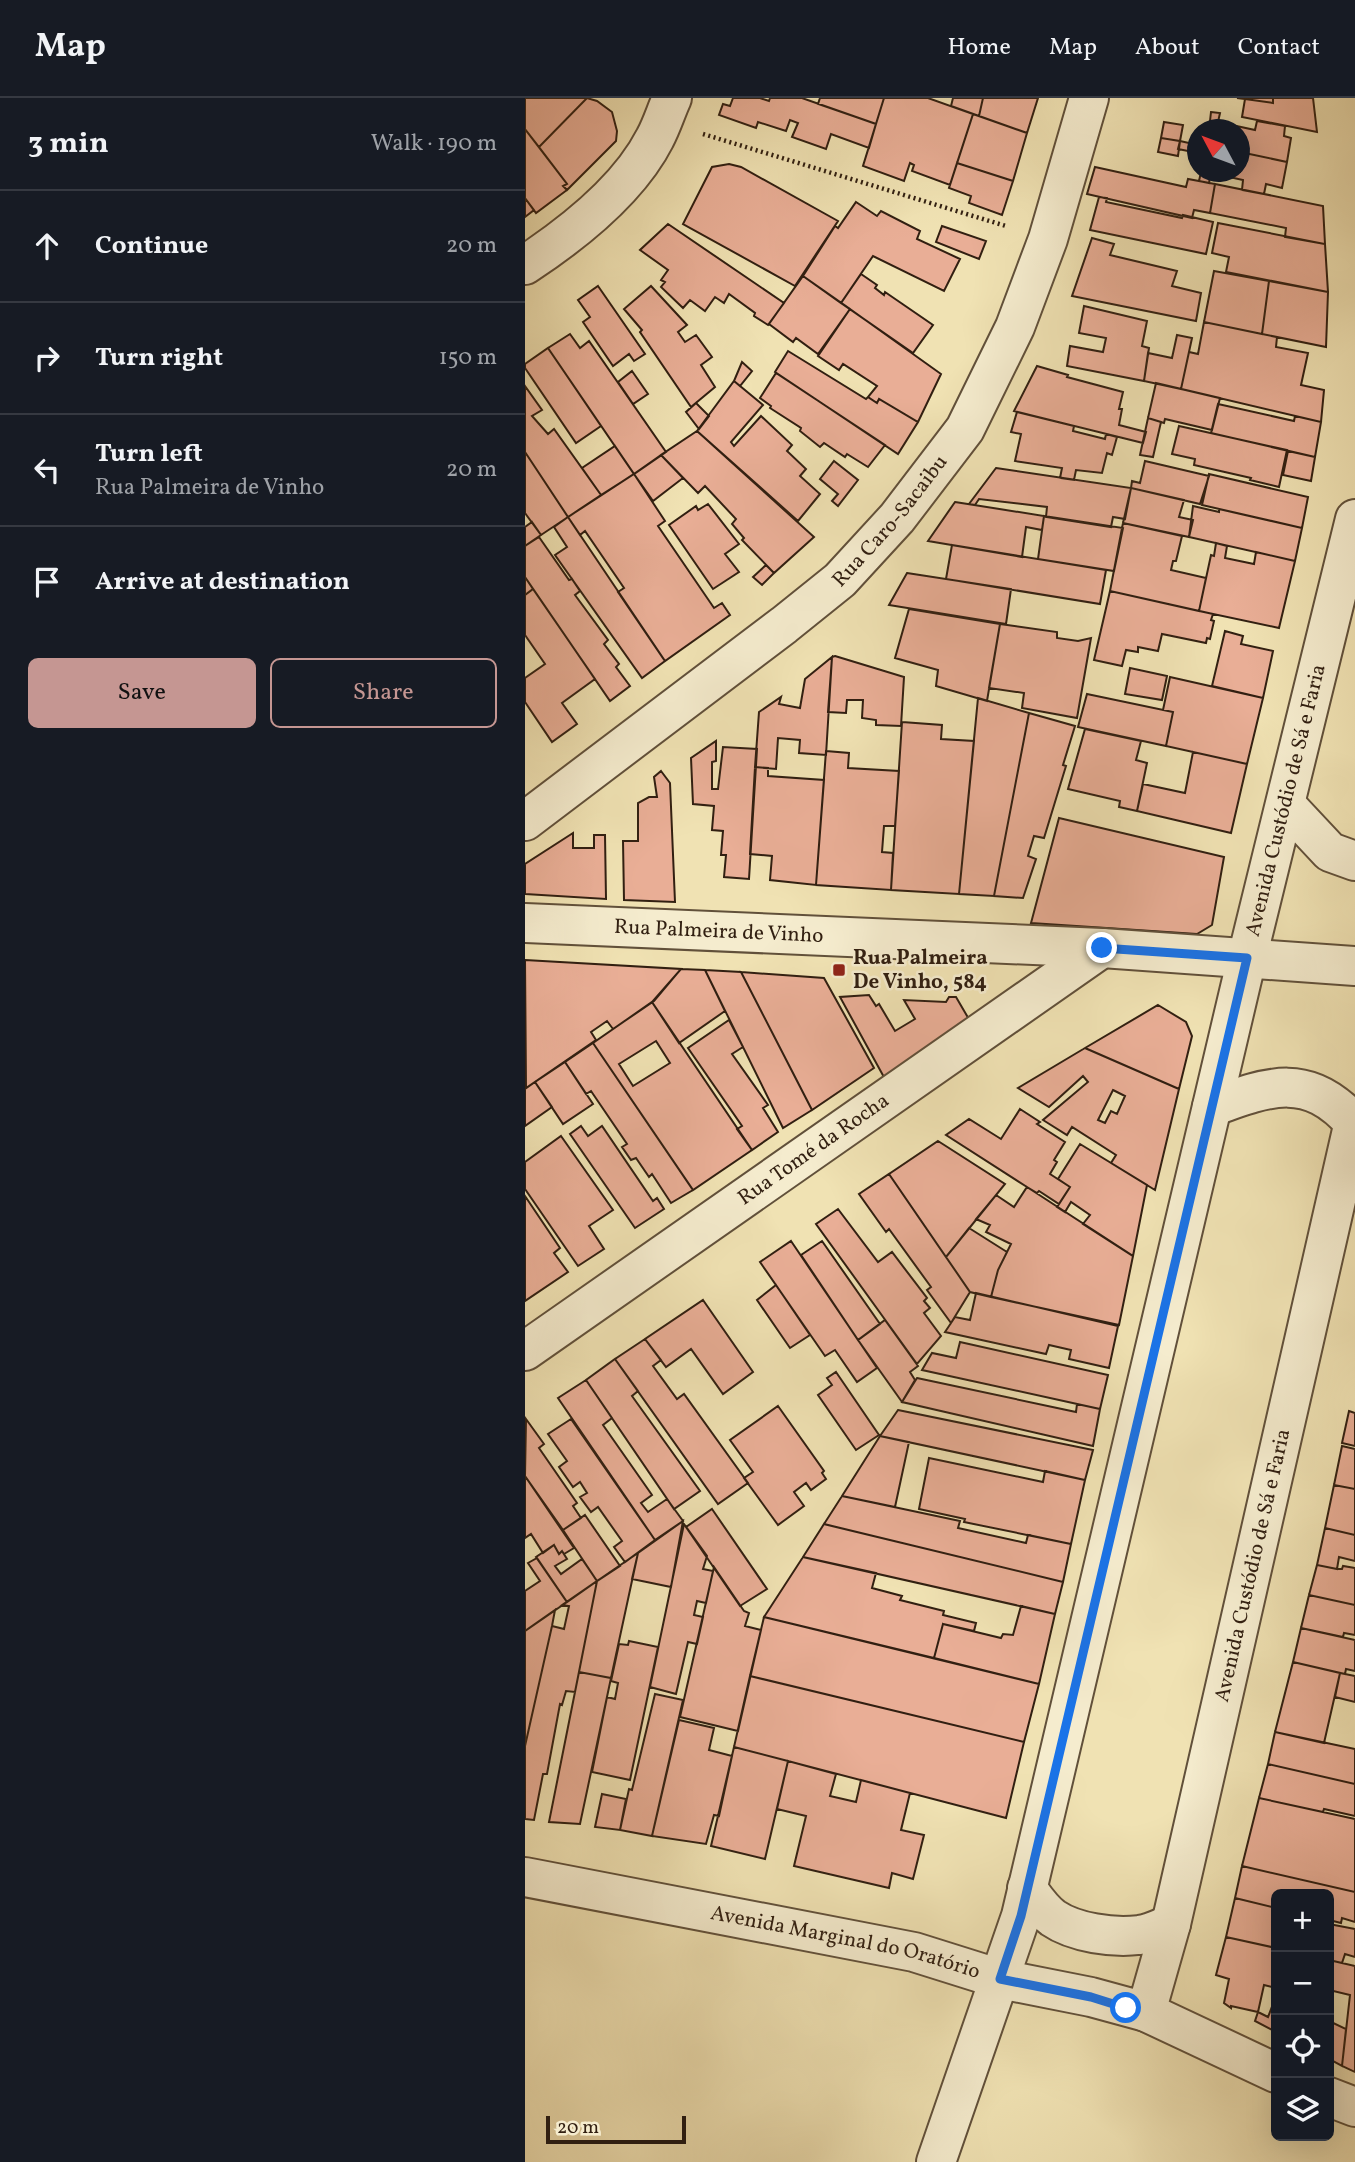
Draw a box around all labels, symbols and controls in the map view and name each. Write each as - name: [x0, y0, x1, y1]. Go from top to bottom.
- text: Map: [35, 25, 106, 71]
- text: Home: [947, 31, 1011, 65]
- text: Map: [1049, 31, 1097, 65]
- text: About: [1135, 31, 1200, 65]
- text: Contact: [1238, 31, 1320, 65]
- north arrow: [1187, 119, 1250, 182]
- text: 3 min: [28, 123, 109, 165]
- text: Walk · 190 m: [371, 128, 497, 160]
- icon: ahead: [28, 227, 66, 265]
- text: Continue: [95, 228, 208, 264]
- text: 20 m: [446, 230, 497, 262]
- icon: right: [28, 339, 66, 377]
- text: Turn right: [95, 340, 223, 376]
- text: 150 m: [439, 342, 497, 374]
- text: Turn left: [95, 436, 203, 472]
- street label: Rua Caro-Sacaibu: [826, 449, 955, 594]
- icon: left: [28, 451, 66, 489]
- text: 20 m: [446, 454, 497, 486]
- text: Rua Palmeira de Vinho: [95, 472, 324, 504]
- icon: arrive: [28, 563, 66, 601]
- text: Arrive at destination: [95, 564, 350, 600]
- button: Save: [28, 658, 256, 728]
- button: Share: [270, 658, 497, 728]
- street label: Avenida Custódio de Sá e Faria: [1238, 661, 1333, 939]
- street label: Rua Palmeira de Vinho: [613, 912, 824, 950]
- route end: [1086, 932, 1117, 963]
- place label: Rua Palmeira De Vinho, 584: [853, 944, 988, 997]
- marker: Rua Palmeira De Vinho, 584: [831, 962, 847, 978]
- street label: Rua Tomé da Rocha: [732, 1086, 895, 1212]
- street label: Avenida Custódio de Sá e Faria: [1208, 1426, 1298, 1705]
- map controls: [1271, 1889, 1334, 2141]
- button: +: [1271, 1889, 1334, 1952]
- street label: Avenida Marginal do Oratório: [708, 1899, 984, 1986]
- button: −: [1271, 1952, 1334, 2015]
- route start: [1110, 1992, 1141, 2023]
- button: locate: [1271, 2015, 1334, 2078]
- button: layers: [1271, 2078, 1334, 2141]
- scale bar: [546, 2113, 686, 2145]
- text: 20 m: [557, 2115, 599, 2141]

